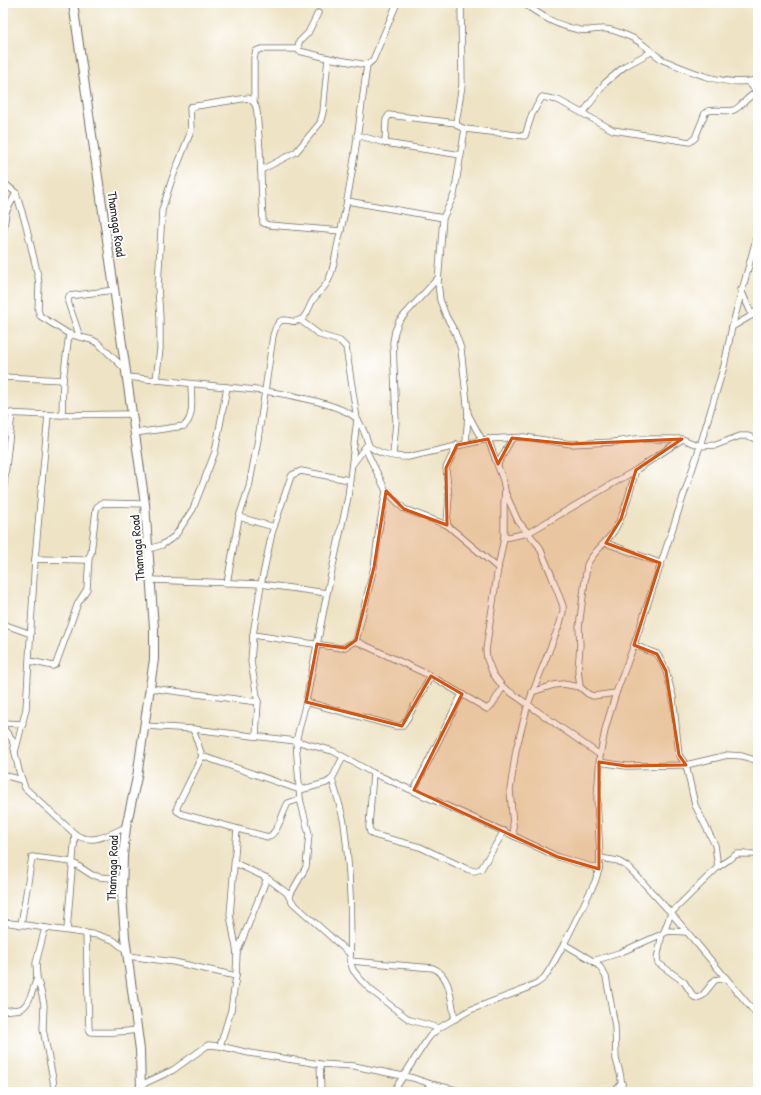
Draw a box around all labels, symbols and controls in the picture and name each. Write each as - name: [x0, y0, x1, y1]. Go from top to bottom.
- street label: Thamaga Road: [104, 190, 130, 258]
- street label: Thamaga Road: [125, 514, 149, 582]
- street label: Thamaga Road: [102, 835, 122, 901]

